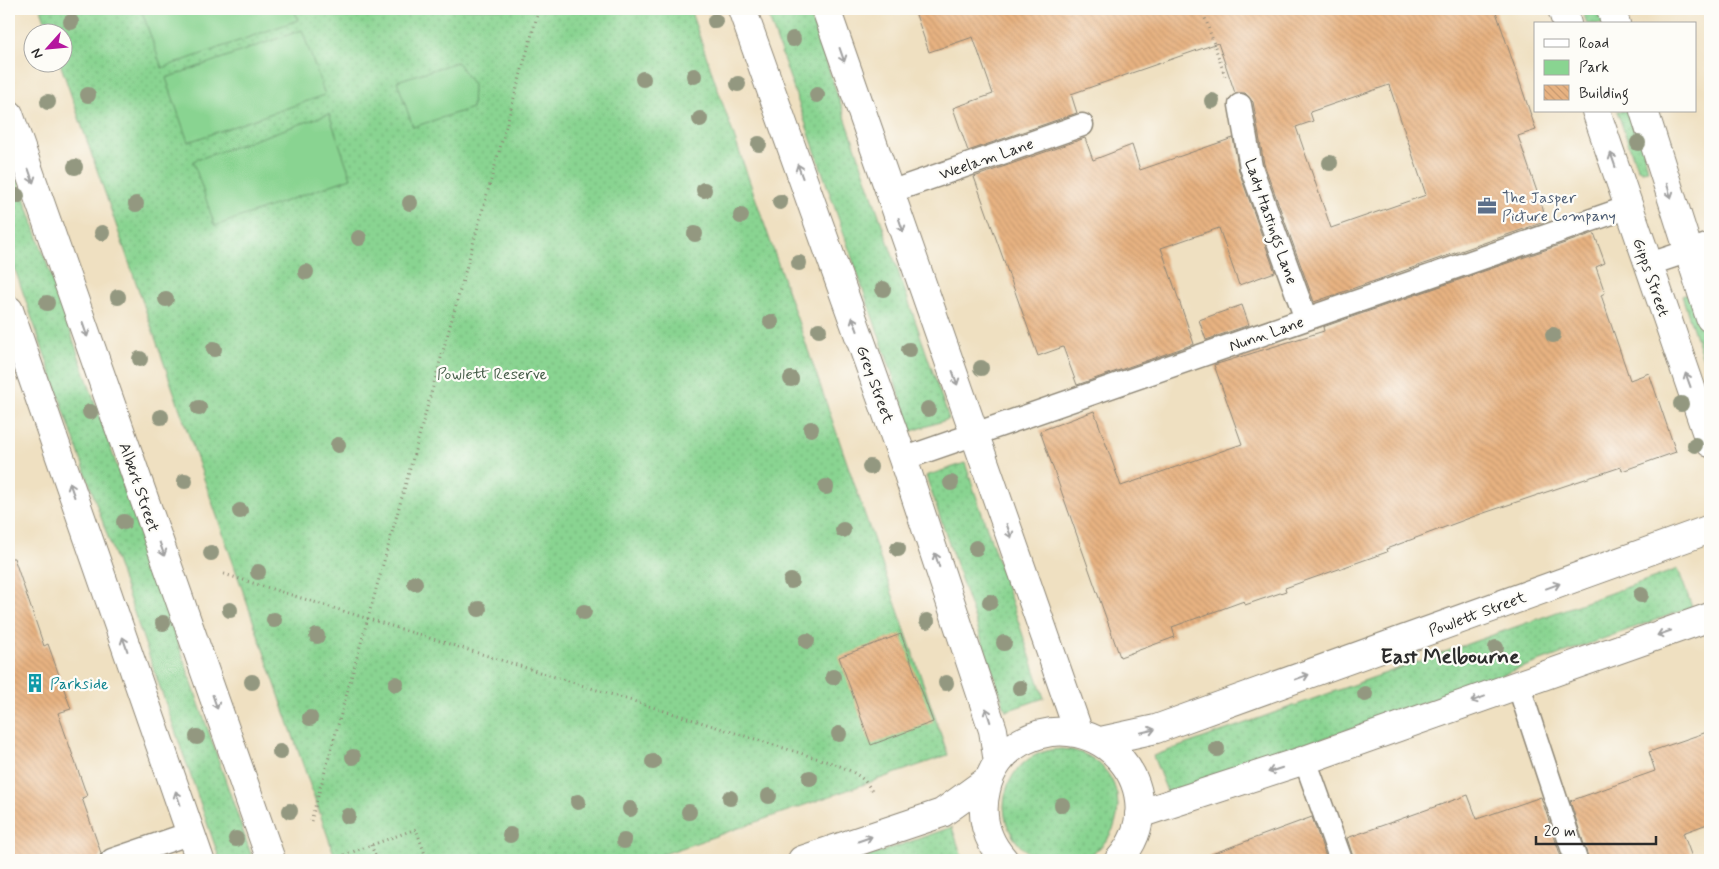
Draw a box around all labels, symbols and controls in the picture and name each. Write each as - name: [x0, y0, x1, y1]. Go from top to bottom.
- north arrow: [22, 22, 72, 72]
- legend: [1534, 22, 1696, 112]
- text: Road: [1579, 34, 1609, 54]
- text: N: [27, 45, 47, 62]
- one-way arrow: [838, 47, 847, 62]
- text: Park: [1579, 58, 1609, 78]
- text: Building: [1579, 84, 1629, 105]
- street label: Weelam Lane: [937, 133, 1036, 185]
- one-way arrow: [1608, 153, 1617, 169]
- street label: Lady Hastings Lane: [1238, 156, 1302, 287]
- one-way arrow: [795, 164, 804, 179]
- one-way arrow: [27, 168, 36, 183]
- one-way arrow: [1664, 183, 1674, 199]
- place label: The Jasper Picture Company: [1502, 188, 1616, 227]
- office icon: The Jasper Picture Company: [1476, 195, 1498, 217]
- one-way arrow: [897, 216, 907, 232]
- street label: Gipps Street: [1627, 235, 1674, 320]
- street label: Nunn Lane: [1226, 312, 1307, 357]
- one-way arrow: [850, 317, 859, 332]
- one-way arrow: [80, 321, 90, 337]
- street label: Grey Street: [851, 343, 899, 427]
- park label: Powlett Reserve: [437, 364, 548, 385]
- one-way arrow: [951, 370, 961, 386]
- one-way arrow: [1683, 373, 1693, 389]
- street label: Albert Street: [113, 440, 164, 536]
- one-way arrow: [67, 483, 76, 499]
- one-way arrow: [1005, 523, 1014, 539]
- one-way arrow: [157, 541, 167, 557]
- one-way arrow: [931, 553, 941, 569]
- one-way arrow: [1545, 581, 1560, 590]
- street label: Powlett Street: [1426, 587, 1530, 642]
- one-way arrow: [1657, 629, 1673, 638]
- one-way arrow: [120, 637, 129, 652]
- district label: East Melbourne: [1380, 643, 1520, 671]
- building icon: Parkside: [24, 672, 46, 694]
- one-way arrow: [1293, 672, 1309, 681]
- place label: Parkside: [50, 674, 109, 695]
- one-way arrow: [211, 694, 221, 710]
- one-way arrow: [1471, 695, 1486, 704]
- one-way arrow: [982, 707, 992, 723]
- one-way arrow: [1140, 726, 1156, 735]
- one-way arrow: [1268, 766, 1284, 776]
- one-way arrow: [173, 790, 183, 806]
- scale bar: [1536, 814, 1656, 846]
- text: 20 m: [1544, 822, 1576, 842]
- one-way arrow: [856, 834, 872, 843]

